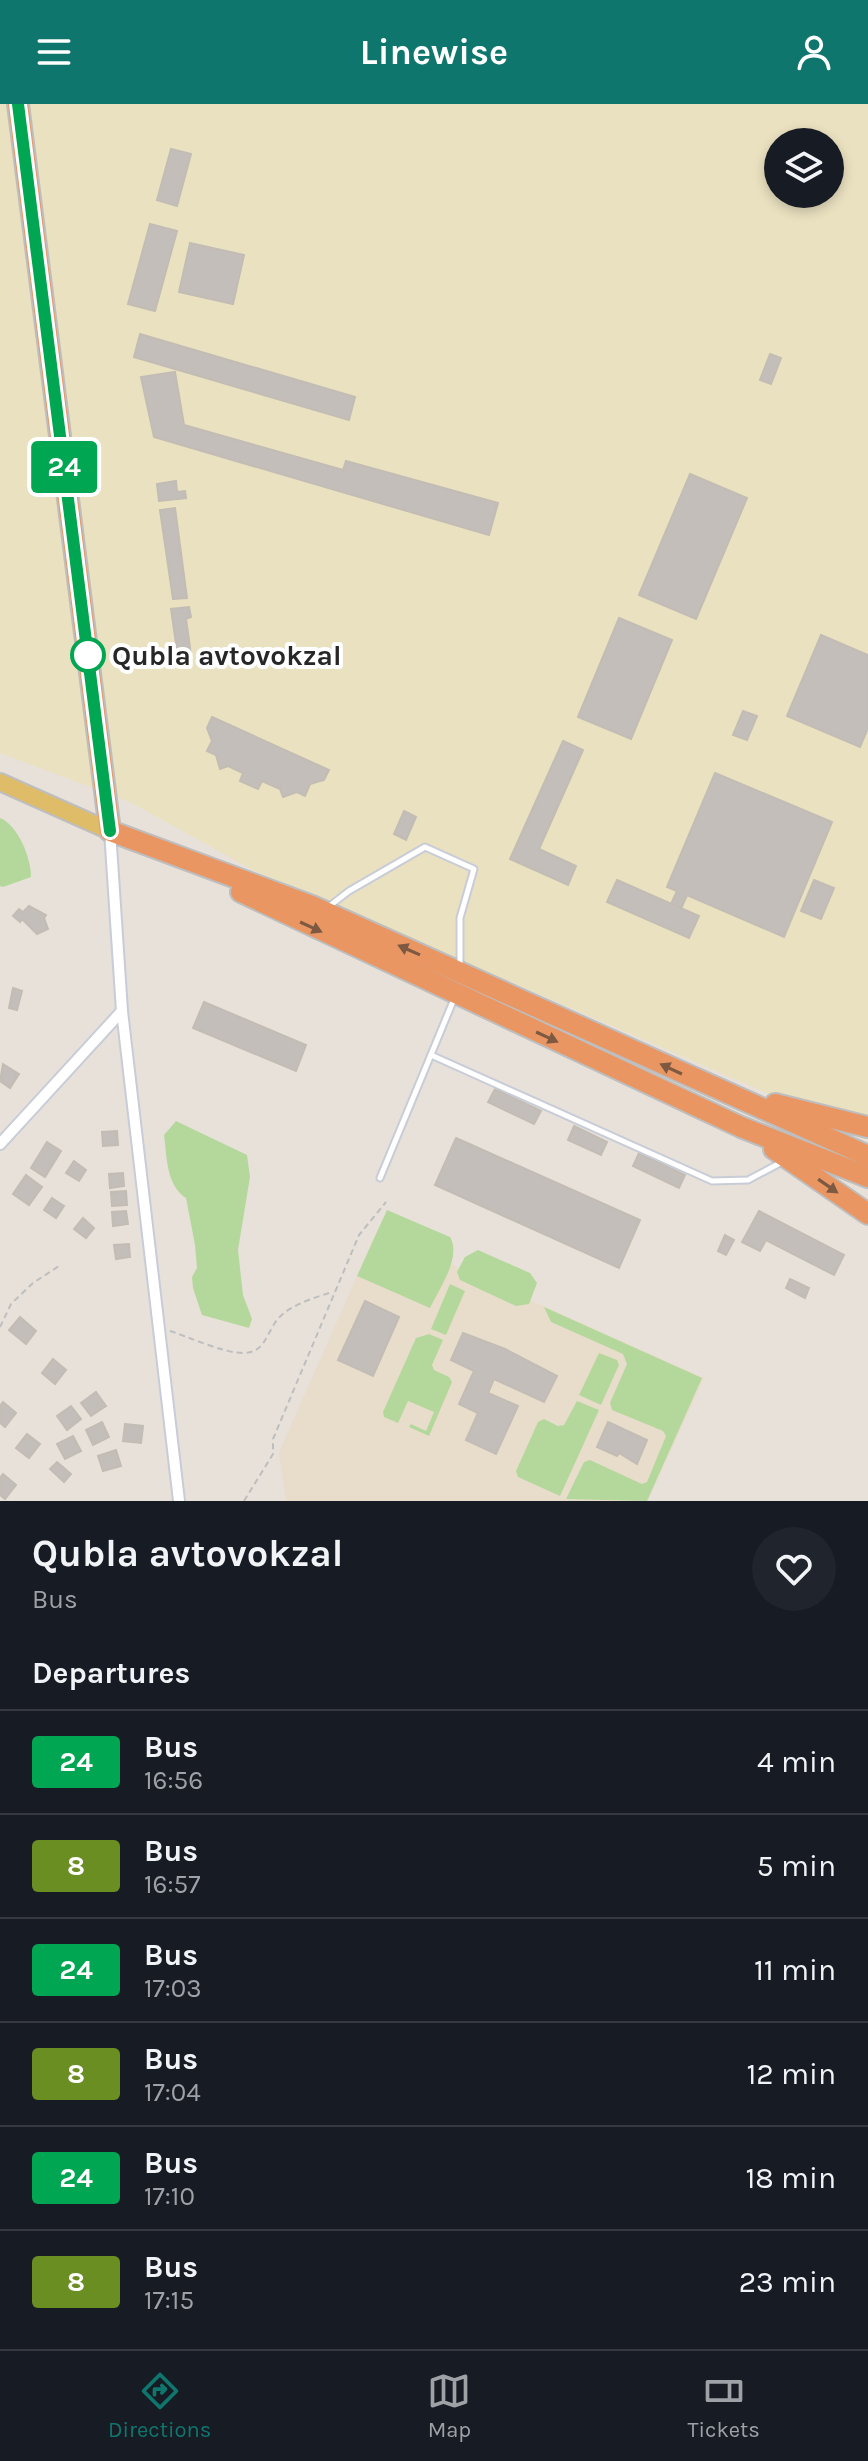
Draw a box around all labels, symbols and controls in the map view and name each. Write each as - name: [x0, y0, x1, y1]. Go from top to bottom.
- icon: menu: [32, 30, 76, 74]
- icon: person: [792, 30, 836, 74]
- text: Linewise: [360, 31, 508, 73]
- map controls: [764, 128, 844, 208]
- button: layers: [764, 128, 844, 208]
- line badge: 24: [28, 441, 100, 493]
- text: 24: [47, 450, 81, 483]
- marker: Qubla avtovokzal: [71, 638, 105, 672]
- place label: Qubla avtovokzal: [112, 639, 341, 672]
- one-way arrow: [299, 921, 322, 934]
- one-way arrow: [397, 943, 421, 957]
- one-way arrow: [535, 1030, 558, 1044]
- one-way arrow: [660, 1062, 683, 1076]
- one-way arrow: [817, 1178, 838, 1193]
- button: heart: [752, 1527, 836, 1611]
- text: Qubla avtovokzal: [32, 1531, 343, 1576]
- text: Bus: [32, 1584, 78, 1615]
- text: Departures: [32, 1655, 190, 1691]
- text: Bus: [144, 1729, 198, 1765]
- text: 4 min: [757, 1744, 836, 1780]
- text: 24: [59, 1745, 93, 1778]
- text: 16:56: [144, 1765, 203, 1796]
- text: Bus: [144, 1833, 198, 1869]
- text: 5 min: [757, 1848, 836, 1884]
- text: 8: [67, 1849, 85, 1882]
- text: 16:57: [144, 1869, 200, 1900]
- text: Bus: [144, 1937, 198, 1973]
- text: 11 min: [754, 1952, 836, 1988]
- text: 24: [59, 1953, 93, 1986]
- text: 17:03: [144, 1973, 202, 2004]
- text: Bus: [144, 2041, 198, 2077]
- text: 12 min: [746, 2056, 836, 2092]
- text: 8: [67, 2057, 85, 2090]
- text: 17:04: [144, 2077, 201, 2108]
- text: Bus: [144, 2145, 198, 2181]
- text: 18 min: [745, 2160, 836, 2196]
- text: 24: [59, 2161, 93, 2194]
- text: 17:10: [144, 2181, 195, 2212]
- text: Bus: [144, 2249, 198, 2285]
- text: 23 min: [739, 2264, 836, 2300]
- text: 8: [67, 2265, 85, 2298]
- text: 17:15: [144, 2285, 194, 2316]
- tab: Directions: [108, 2369, 211, 2443]
- tab: Map: [427, 2369, 471, 2443]
- tab: Tickets: [687, 2369, 760, 2443]

